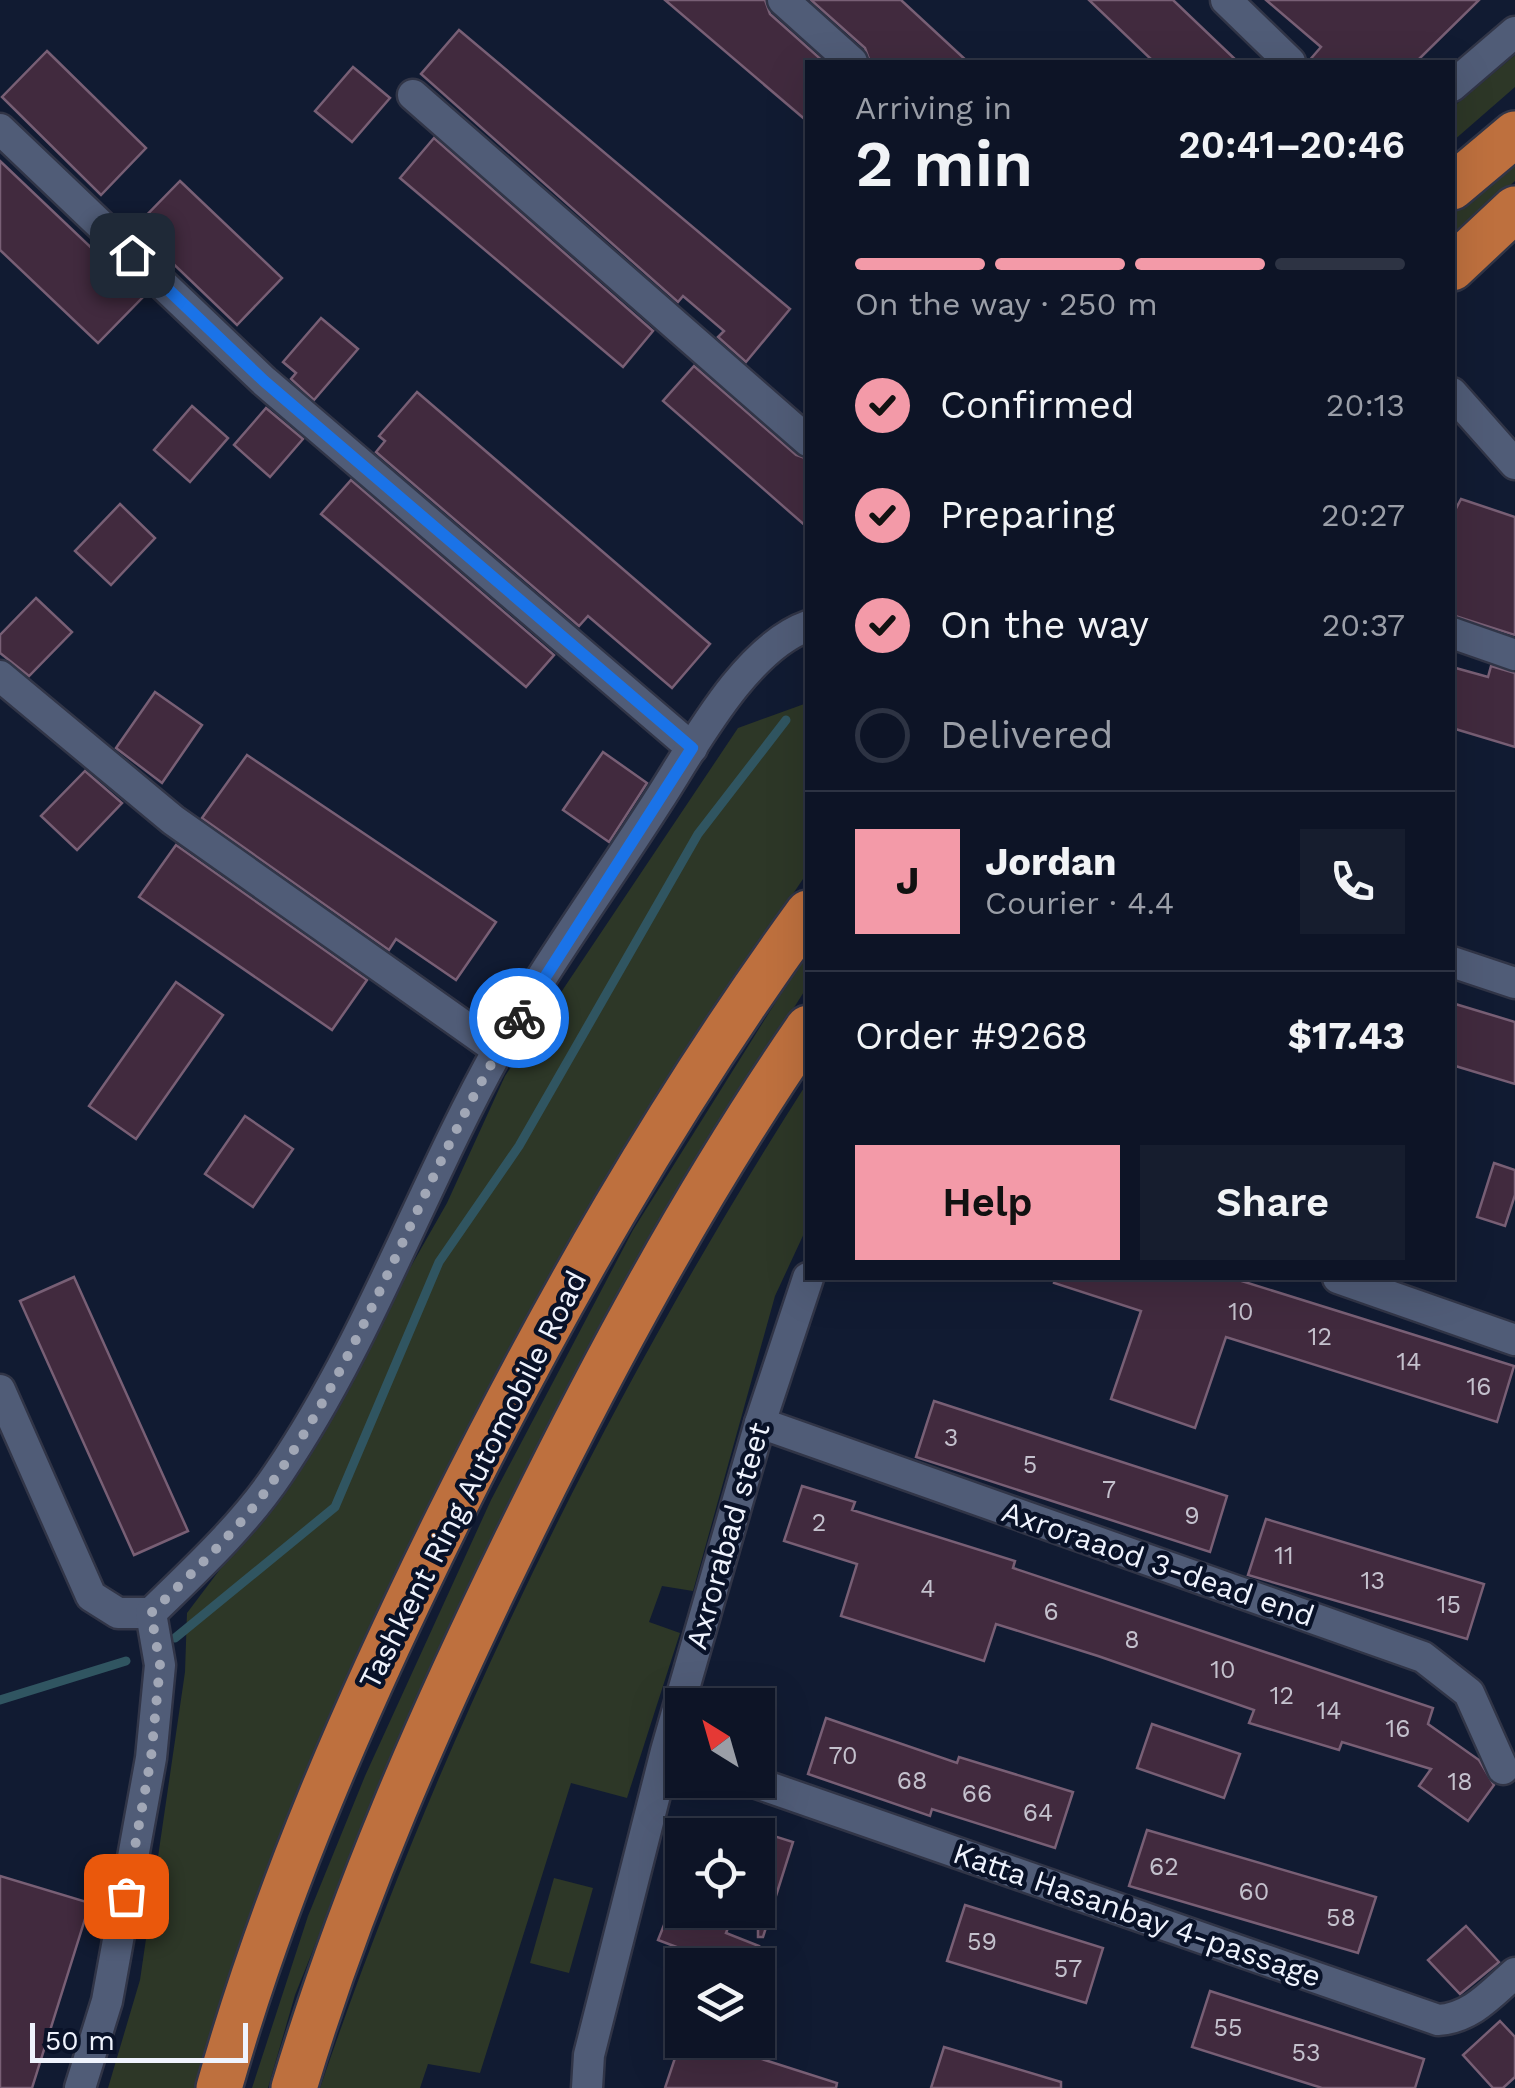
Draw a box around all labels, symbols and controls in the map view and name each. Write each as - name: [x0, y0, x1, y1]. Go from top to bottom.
- text: Arriving in: [855, 89, 1012, 127]
- text: 20:41–20:46: [1178, 123, 1405, 167]
- text: 2 min: [855, 126, 1033, 202]
- pin: [90, 213, 175, 298]
- icon: home: [105, 228, 160, 283]
- text: On the way · 250 m: [855, 285, 1158, 323]
- icon: check: [855, 378, 910, 433]
- text: Confirmed: [940, 383, 1135, 427]
- text: 20:13: [1326, 386, 1405, 424]
- icon: check: [855, 488, 910, 543]
- text: Preparing: [940, 493, 1115, 537]
- text: 20:27: [1321, 496, 1405, 534]
- icon: check: [855, 598, 910, 653]
- text: On the way: [940, 603, 1149, 647]
- text: 20:37: [1322, 606, 1405, 644]
- text: Delivered: [940, 713, 1113, 757]
- button: phone: [1300, 829, 1405, 934]
- text: Jordan: [985, 840, 1117, 884]
- text: J: [896, 859, 919, 903]
- text: Courier · 4.4: [985, 884, 1174, 922]
- courier: [469, 968, 569, 1068]
- icon: bike: [492, 991, 547, 1046]
- text: Order #9268: [855, 1014, 1088, 1058]
- text: $17.43: [1288, 1014, 1405, 1058]
- button: Help: [855, 1145, 1120, 1260]
- button: Share: [1140, 1145, 1405, 1260]
- street label: Tashkent Ring Automobile Road: [351, 1265, 594, 1695]
- house number: 10: [1228, 1297, 1254, 1326]
- house number: 12: [1308, 1322, 1332, 1351]
- house number: 14: [1396, 1347, 1422, 1376]
- house number: 16: [1467, 1372, 1491, 1401]
- street label: Axrorаbаd steet: [678, 1418, 777, 1653]
- house number: 3: [944, 1423, 958, 1452]
- house number: 5: [1023, 1450, 1037, 1479]
- house number: 7: [1102, 1475, 1116, 1504]
- street label: Axroraaod 3-dead end: [997, 1494, 1319, 1633]
- house number: 9: [1184, 1501, 1200, 1530]
- house number: 2: [812, 1508, 826, 1537]
- house number: 11: [1274, 1541, 1294, 1570]
- house number: 13: [1361, 1566, 1385, 1595]
- house number: 4: [920, 1574, 936, 1603]
- house number: 15: [1437, 1590, 1461, 1619]
- house number: 6: [1043, 1597, 1059, 1626]
- house number: 8: [1124, 1625, 1140, 1654]
- house number: 10: [1210, 1655, 1236, 1684]
- house number: 12: [1270, 1681, 1294, 1710]
- north arrow: [665, 1688, 775, 1798]
- map controls: [665, 1688, 775, 2058]
- house number: 14: [1316, 1696, 1342, 1725]
- house number: 16: [1386, 1714, 1410, 1743]
- house number: 70: [828, 1741, 858, 1770]
- house number: 68: [897, 1766, 927, 1795]
- house number: 18: [1447, 1767, 1473, 1796]
- house number: 66: [962, 1779, 992, 1808]
- house number: 64: [1023, 1798, 1053, 1827]
- button: locate: [665, 1818, 775, 1928]
- street label: Katta Hasanbay 4-passage: [949, 1835, 1326, 1994]
- house number: 62: [1149, 1852, 1179, 1881]
- pin: [84, 1854, 169, 1939]
- icon: bag: [99, 1869, 154, 1924]
- house number: 60: [1239, 1877, 1269, 1906]
- house number: 58: [1326, 1903, 1356, 1932]
- house number: 59: [967, 1927, 997, 1956]
- button: layers: [665, 1948, 775, 2058]
- house number: 57: [1054, 1954, 1082, 1983]
- house number: 55: [1213, 2013, 1243, 2042]
- scale bar: [30, 2018, 248, 2062]
- text: 50 m: [45, 2024, 115, 2057]
- house number: 53: [1291, 2038, 1321, 2067]

